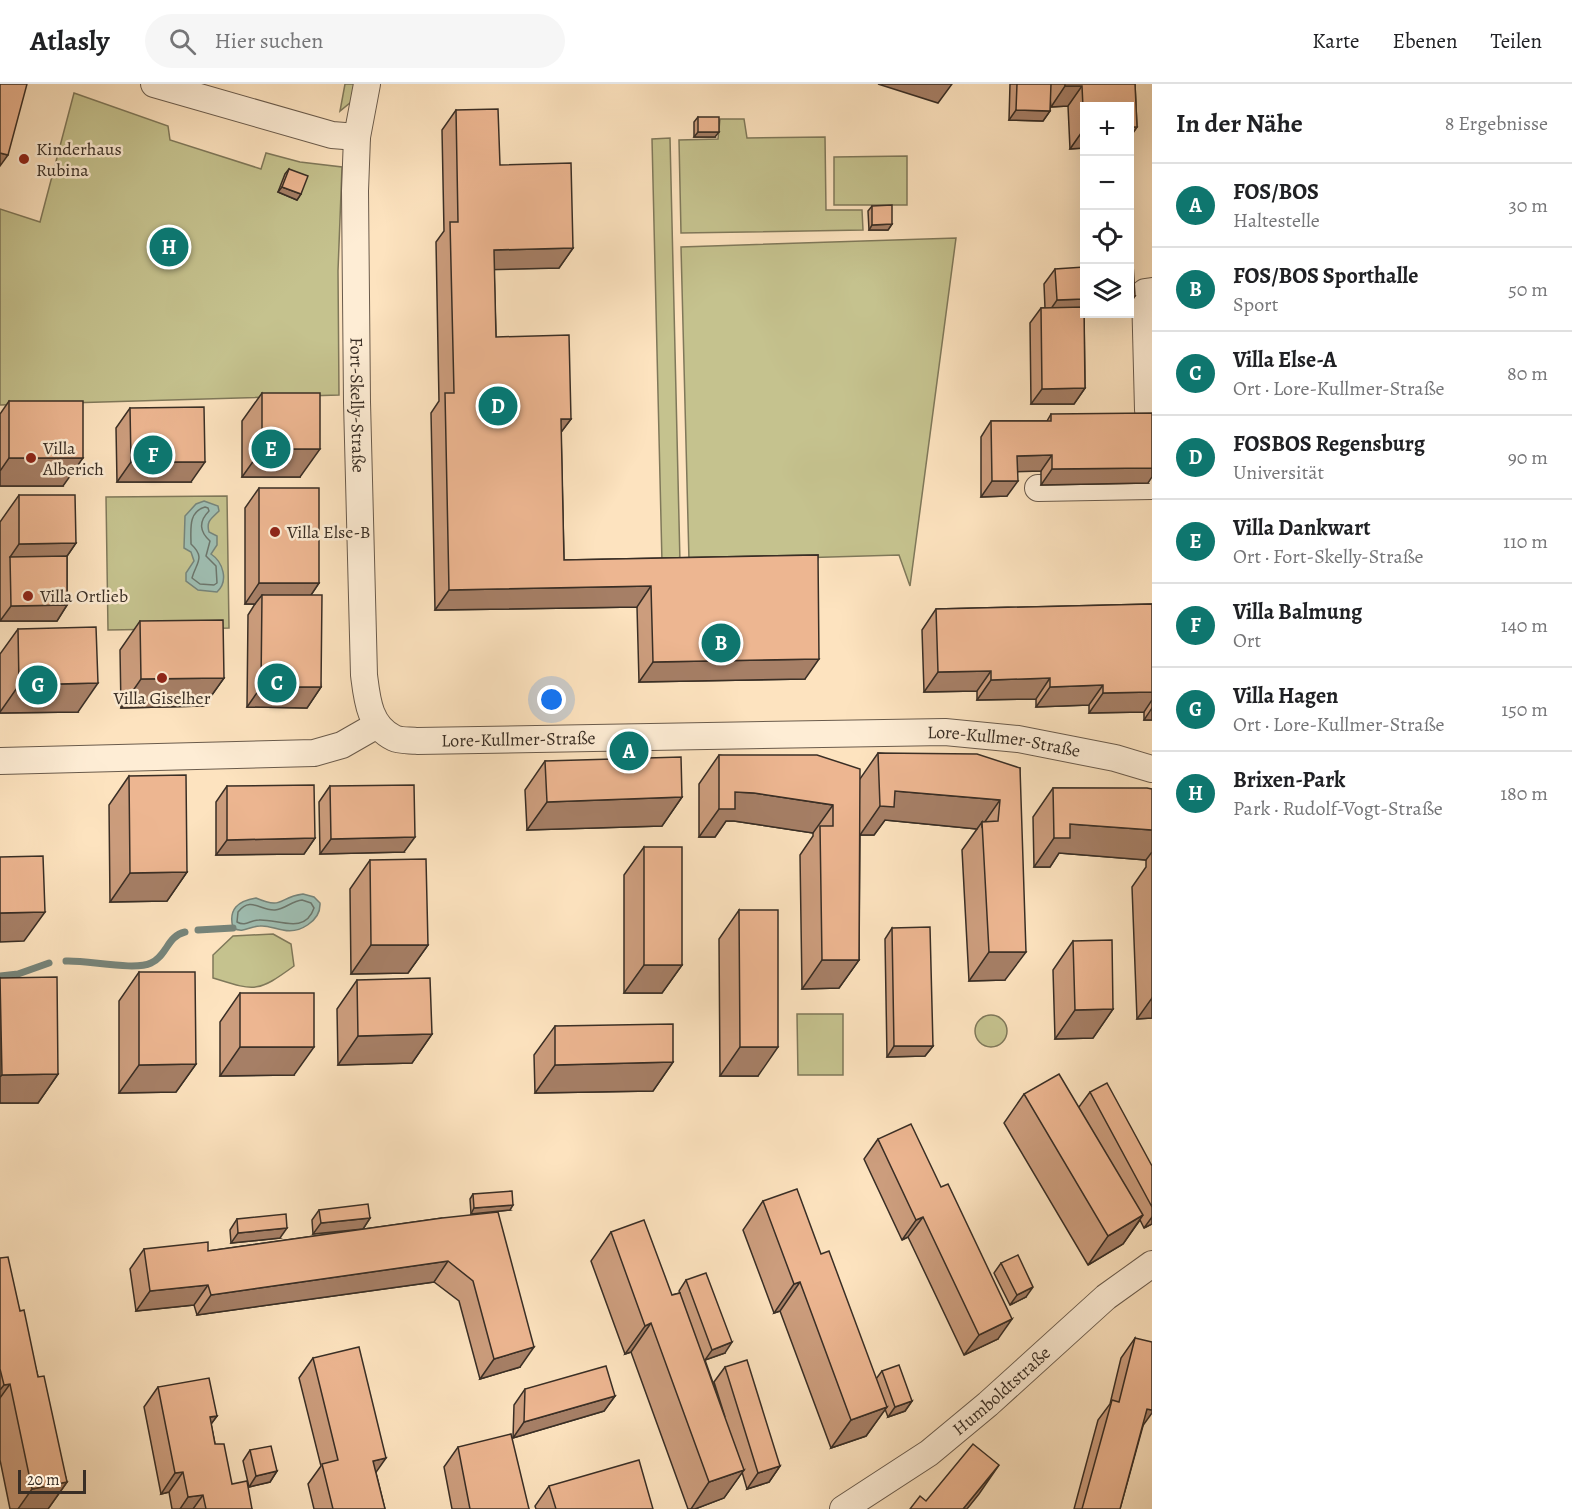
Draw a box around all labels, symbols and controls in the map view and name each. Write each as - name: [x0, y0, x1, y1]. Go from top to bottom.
- search box: [145, 14, 565, 68]
- text: Atlasly: [30, 22, 109, 60]
- icon: search: [166, 25, 199, 58]
- text: Hier suchen: [214, 26, 323, 56]
- text: Karte: [1312, 27, 1360, 55]
- text: Ebenen: [1393, 27, 1457, 55]
- text: Teilen: [1490, 27, 1542, 55]
- map controls: [1080, 102, 1134, 318]
- button: +: [1080, 102, 1134, 156]
- text: In der Nähe: [1176, 106, 1303, 141]
- text: 8 Ergebnisse: [1445, 110, 1548, 137]
- place label: Kinderhaus Rubina: [36, 137, 122, 182]
- marker: Kinderhaus Rubina: [17, 152, 31, 166]
- button: −: [1080, 156, 1134, 210]
- text: FOS/BOS: [1233, 177, 1319, 207]
- text: A: [1189, 192, 1202, 219]
- text: 30 m: [1508, 192, 1548, 219]
- text: Haltestelle: [1233, 207, 1320, 234]
- button: locate: [1080, 210, 1134, 264]
- pin: H: [150, 224, 188, 270]
- text: FOS/BOS Sporthalle: [1233, 261, 1418, 291]
- button: layers: [1080, 264, 1134, 318]
- text: B: [1189, 276, 1202, 303]
- text: 50 m: [1508, 276, 1548, 303]
- text: Sport: [1233, 291, 1278, 318]
- street label: Fort-Skelly-Straße: [344, 337, 371, 473]
- text: Villa Else-A: [1233, 345, 1337, 375]
- text: C: [1189, 360, 1202, 387]
- text: 80 m: [1507, 360, 1548, 387]
- text: Ort · Lore-Kullmer-Straße: [1233, 375, 1444, 402]
- pin: D: [478, 384, 518, 428]
- pin: E: [252, 426, 290, 472]
- text: FOSBOS Regensburg: [1233, 429, 1425, 459]
- pin: F: [134, 432, 172, 478]
- place label: Villa Alberich: [42, 436, 104, 481]
- text: D: [1189, 444, 1202, 471]
- text: 90 m: [1508, 444, 1548, 471]
- marker: Villa Alberich: [24, 451, 38, 465]
- text: Universität: [1233, 459, 1324, 486]
- text: Villa Dankwart: [1233, 513, 1371, 543]
- place label: Villa Else-B: [286, 520, 370, 544]
- marker: Villa Else-B: [268, 525, 282, 539]
- text: E: [1190, 528, 1201, 555]
- text: 110 m: [1503, 528, 1548, 555]
- text: Ort · Fort-Skelly-Straße: [1233, 543, 1423, 570]
- place label: Villa Ortlieb: [39, 584, 128, 608]
- marker: Villa Ortlieb: [21, 589, 35, 603]
- text: Villa Balmung: [1233, 597, 1362, 627]
- text: F: [1190, 612, 1201, 639]
- text: 140 m: [1501, 612, 1548, 639]
- pin: B: [702, 620, 740, 666]
- text: Ort: [1233, 627, 1261, 654]
- pin: C: [258, 660, 296, 706]
- pin: G: [18, 662, 57, 708]
- marker: Villa Giselher: [155, 671, 169, 685]
- text: Villa Hagen: [1233, 681, 1338, 711]
- your location: [537, 685, 566, 714]
- place label: Villa Giselher: [112, 686, 211, 710]
- text: G: [1189, 696, 1202, 723]
- text: 150 m: [1501, 696, 1548, 723]
- text: Ort · Lore-Kullmer-Straße: [1233, 711, 1444, 738]
- street label: Lore-Kullmer-Straße: [927, 720, 1082, 763]
- street label: Lore-Kullmer-Straße: [441, 726, 596, 753]
- pin: A: [610, 728, 648, 774]
- text: Brixen-Park: [1233, 765, 1345, 795]
- text: H: [1188, 780, 1203, 807]
- text: 180 m: [1500, 780, 1548, 807]
- text: Park · Rudolf-Vogt-Straße: [1233, 795, 1443, 822]
- street label: Humboldtstraße: [947, 1341, 1056, 1441]
- scale bar: [18, 1467, 86, 1494]
- text: 20 m: [27, 1469, 60, 1491]

